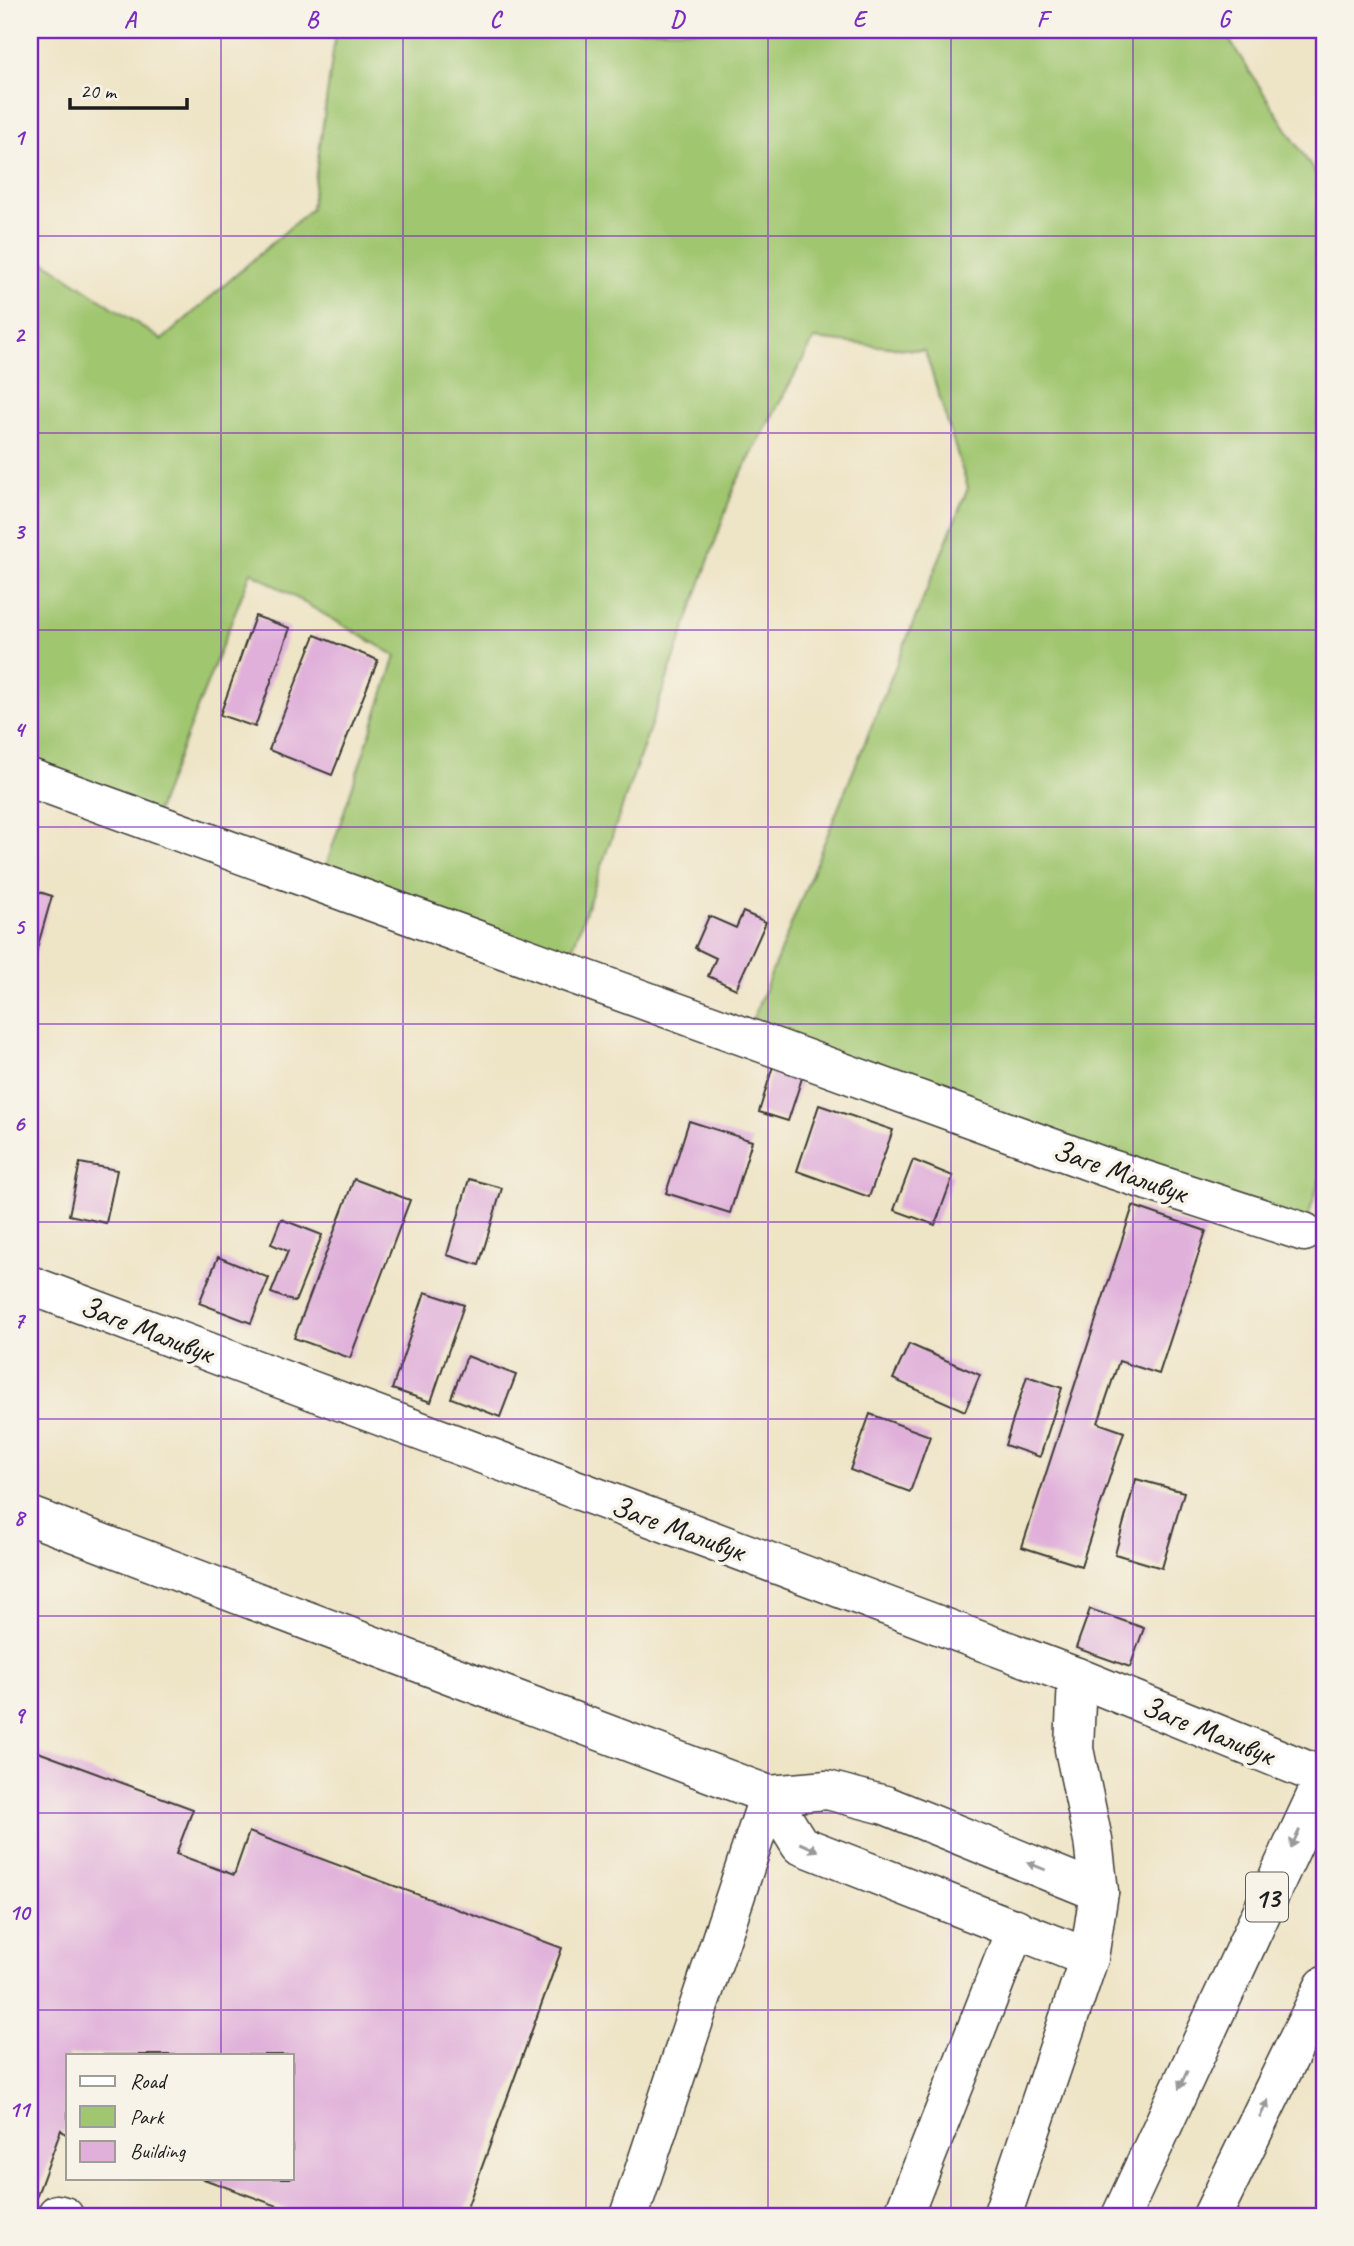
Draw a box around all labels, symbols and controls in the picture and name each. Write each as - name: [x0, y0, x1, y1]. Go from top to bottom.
- text: A: [124, 5, 138, 34]
- text: B: [306, 5, 320, 34]
- text: C: [490, 5, 504, 34]
- text: D: [670, 5, 686, 34]
- text: E: [853, 5, 869, 34]
- text: F: [1037, 5, 1053, 34]
- text: G: [1218, 5, 1233, 34]
- scale bar: [70, 66, 187, 110]
- text: 20 m: [80, 78, 118, 104]
- text: 1: [14, 123, 27, 152]
- text: 2: [14, 320, 27, 349]
- text: 3: [14, 517, 27, 546]
- text: 4: [14, 715, 27, 744]
- text: 5: [14, 912, 26, 941]
- text: 6: [14, 1109, 27, 1138]
- street label: Заге Маливук: [1048, 1130, 1195, 1213]
- street label: Заге Маливук: [75, 1286, 222, 1373]
- text: 7: [14, 1306, 27, 1335]
- street label: Заге Маливук: [606, 1486, 753, 1571]
- text: 8: [14, 1503, 27, 1532]
- street label: Заге Маливук: [1136, 1686, 1282, 1775]
- text: 9: [14, 1701, 27, 1730]
- one-way arrow: [1289, 1829, 1300, 1849]
- one-way arrow: [799, 1841, 819, 1853]
- one-way arrow: [1025, 1861, 1046, 1872]
- road number: 13: [1246, 1872, 1288, 1922]
- text: 10: [9, 1898, 32, 1927]
- legend: [66, 2054, 294, 2180]
- text: Road: [130, 2068, 169, 2094]
- one-way arrow: [1178, 2070, 1189, 2090]
- text: 11: [9, 2095, 32, 2124]
- one-way arrow: [1259, 2099, 1270, 2119]
- text: Park: [130, 2104, 165, 2130]
- text: Building: [130, 2138, 187, 2164]

